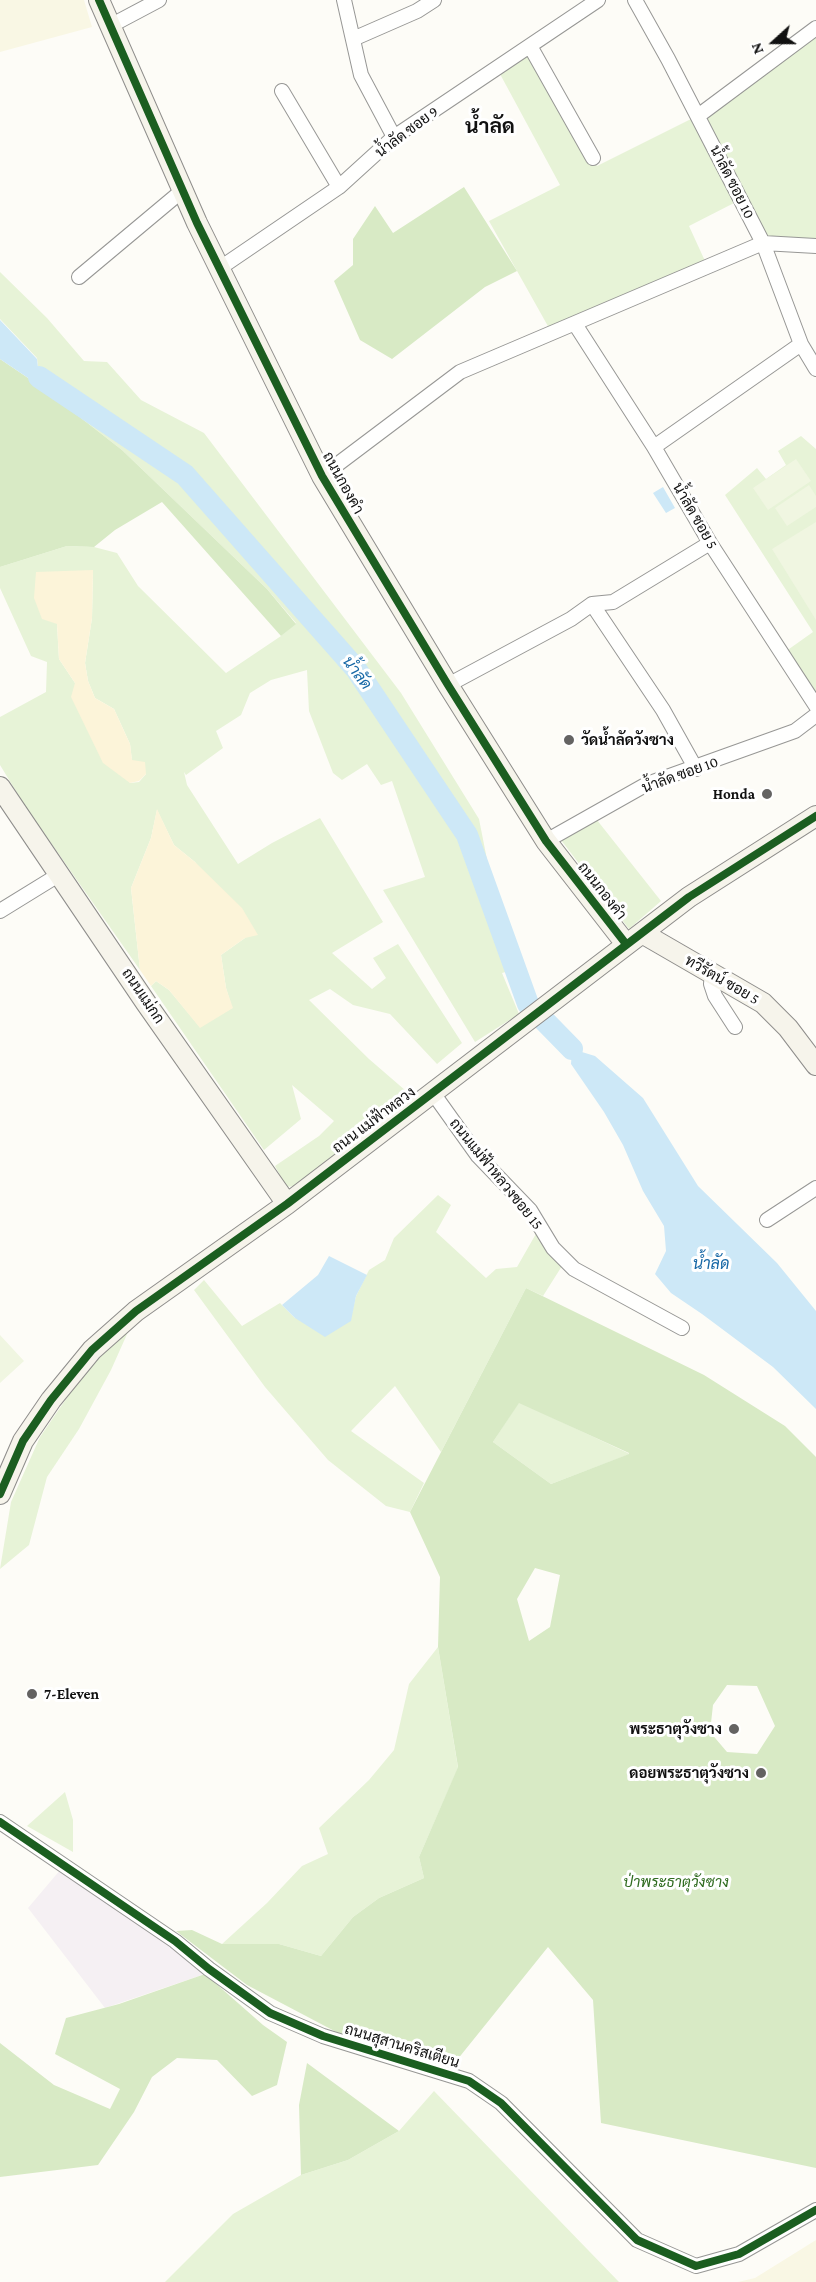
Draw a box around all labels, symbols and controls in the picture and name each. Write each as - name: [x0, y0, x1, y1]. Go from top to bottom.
- north arrow: [744, 12, 804, 72]
- text: N: [747, 40, 767, 57]
- street label: น้ำลัด ซอย 9: [372, 102, 442, 162]
- district label: น้ำลัด: [465, 114, 515, 140]
- street label: น้ำลัด ซอย 10: [706, 142, 758, 222]
- street label: ถนนกองคำ: [319, 449, 367, 517]
- street label: น้ำลัด ซอย 5: [669, 480, 721, 552]
- water label: น้ำลัด: [338, 653, 376, 693]
- place label: วัดน้ำลัดวังซาง: [581, 731, 674, 749]
- marker: วัดน้ำลัดวังซาง: [562, 733, 576, 747]
- street label: น้ำลัด ซอย 10: [639, 753, 721, 797]
- place label: Honda: [713, 785, 755, 803]
- marker: Honda: [760, 787, 774, 801]
- street label: ถนนกองคำ: [574, 859, 630, 923]
- street label: ทวีรัตน์ ซอย 5: [682, 952, 762, 1008]
- street label: ถนนแม่กก: [118, 965, 168, 1027]
- street label: ถนน แม่ฟ้าหลวง: [329, 1083, 419, 1157]
- street label: ถนนแม่ฟ้าหลวงซอย 15: [446, 1115, 546, 1233]
- water label: น้ำลัด: [693, 1254, 729, 1274]
- place label: 7-Eleven: [44, 1685, 99, 1703]
- marker: 7-Eleven: [25, 1687, 39, 1701]
- place label: พระธาตุวังซาง: [629, 1720, 722, 1738]
- marker: พระธาตุวังซาง: [727, 1722, 741, 1736]
- place label: ดอยพระธาตุวังซาง: [629, 1764, 749, 1782]
- marker: ดอยพระธาตุวังซาง: [754, 1766, 768, 1780]
- park label: ป่าพระธาตุวังซาง: [623, 1873, 729, 1891]
- street label: ถนนสุสานคริสเตียน: [342, 2020, 462, 2072]

